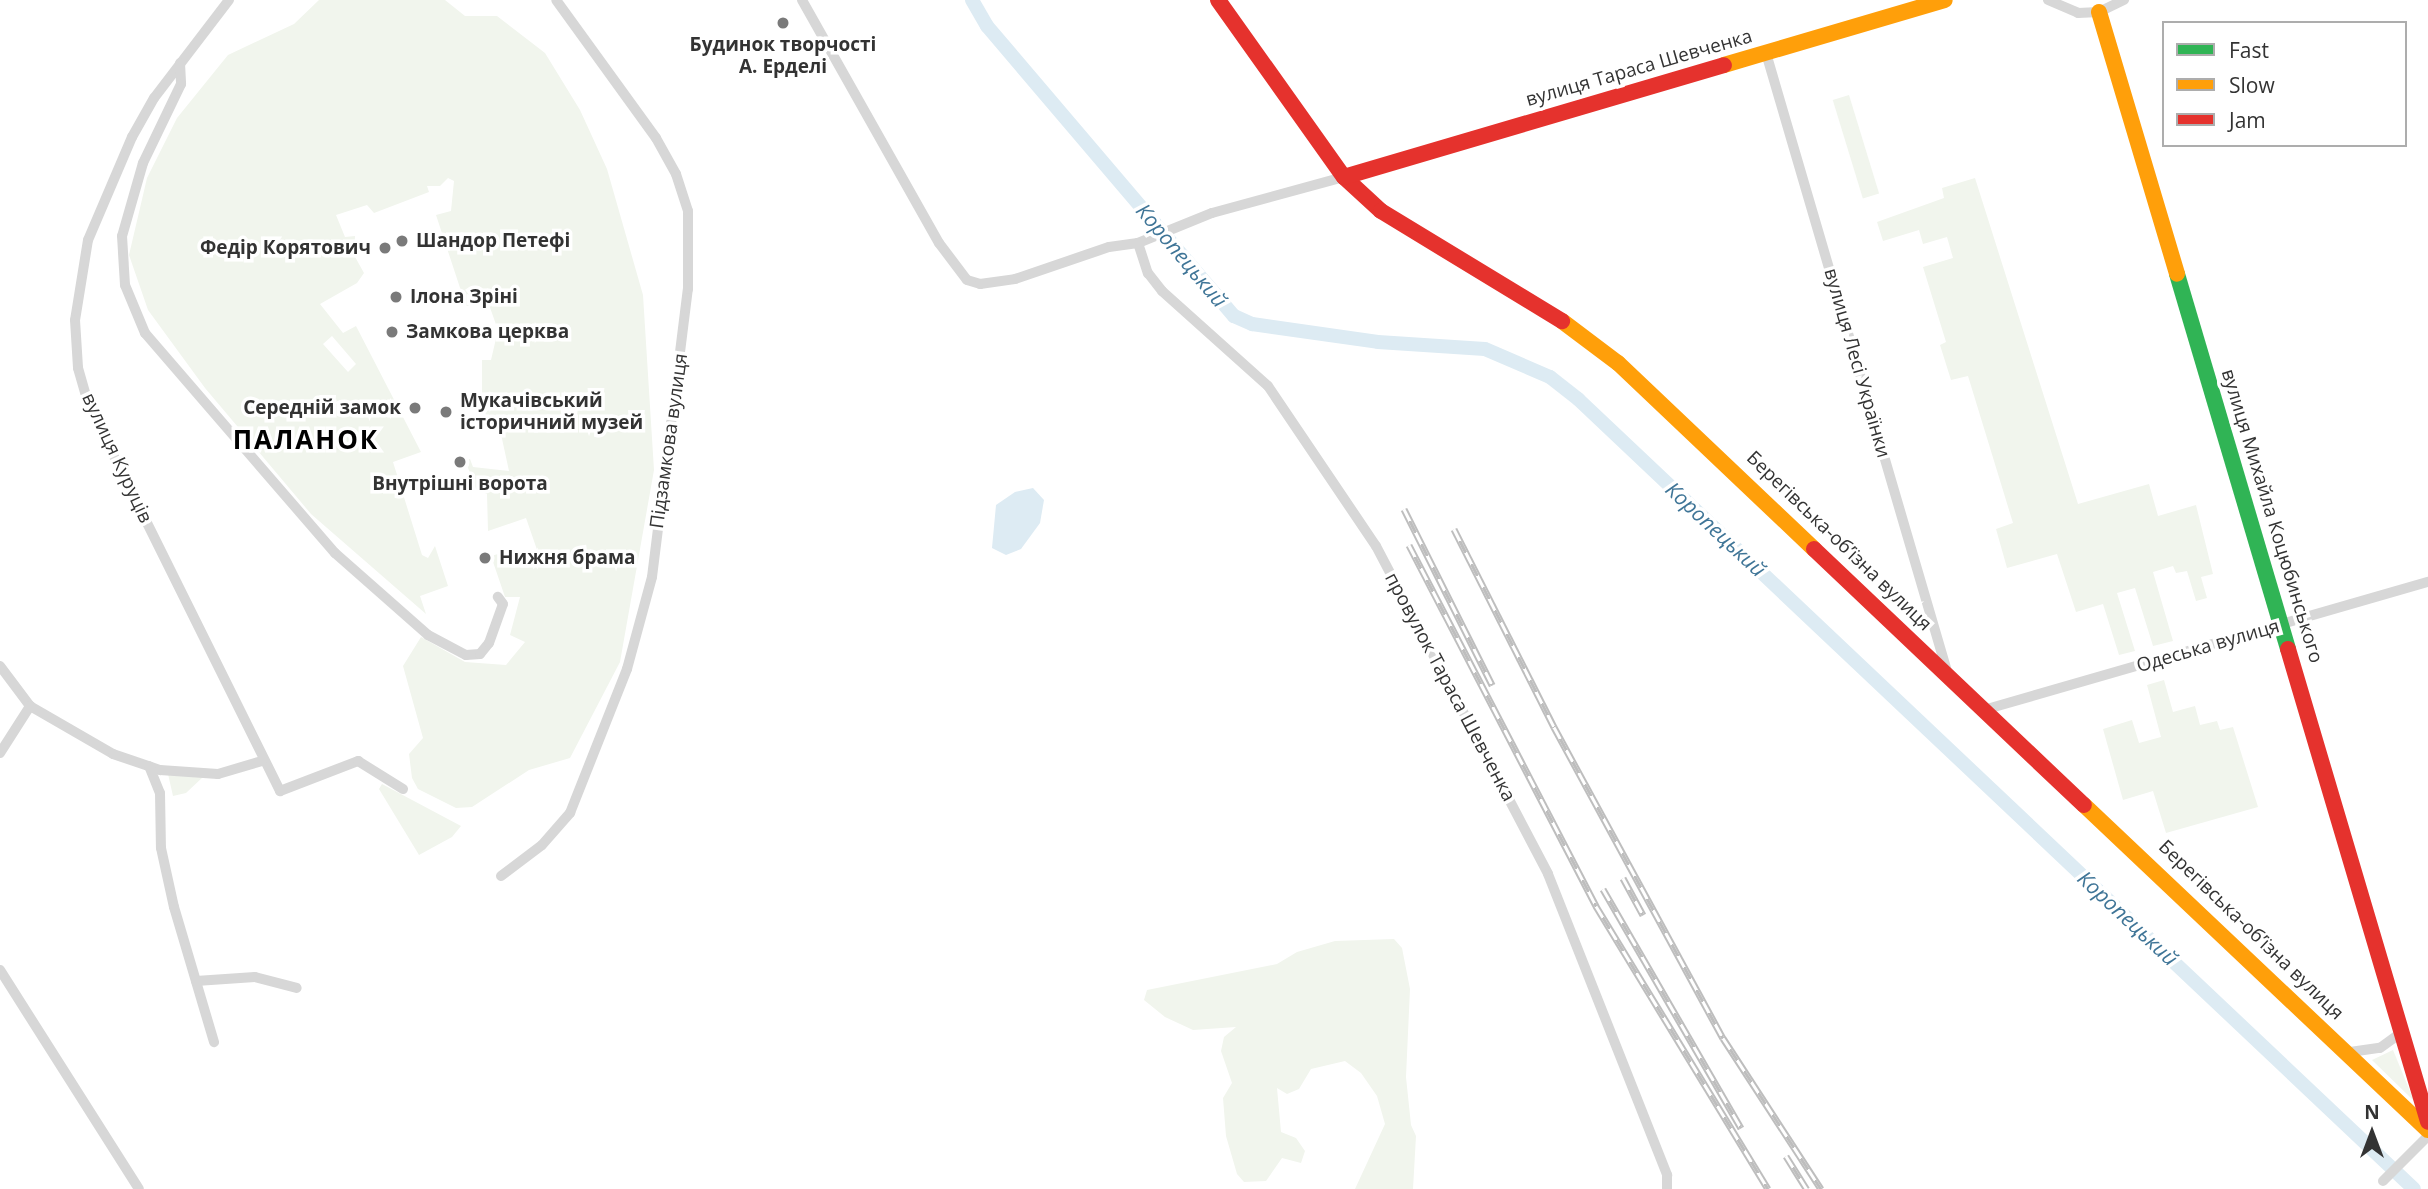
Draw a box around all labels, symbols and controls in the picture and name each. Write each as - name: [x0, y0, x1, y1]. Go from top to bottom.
- marker: Будинок творчості А. Ерделі: [775, 15, 791, 31]
- legend: [2162, 21, 2407, 147]
- street label: вулиця Тараса Шевченка: [1523, 25, 1755, 111]
- place label: Будинок творчості А. Ерделі: [690, 34, 876, 78]
- text: Fast: [2229, 36, 2269, 64]
- text: Slow: [2229, 71, 2275, 99]
- text: Jam: [2229, 106, 2266, 134]
- water label: Коропецький: [1131, 198, 1233, 312]
- place label: Шандор Петефі: [416, 230, 570, 252]
- marker: Шандор Петефі: [394, 233, 410, 249]
- place label: Федір Корятович: [200, 237, 371, 259]
- marker: Федір Корятович: [377, 240, 393, 256]
- street label: вулиця Лесі Українки: [1819, 266, 1895, 460]
- place label: Ілона Зріні: [410, 286, 518, 308]
- marker: Ілона Зріні: [388, 289, 404, 305]
- place label: Замкова церква: [406, 321, 569, 343]
- marker: Замкова церква: [384, 324, 400, 340]
- street label: Підзамкова вулиця: [645, 352, 693, 530]
- street label: вулиця Михайла Коцюбинського: [2216, 366, 2328, 666]
- street label: вулиця Куруців: [77, 389, 157, 527]
- place label: Мукачівський історичний музей: [460, 390, 643, 434]
- place label: Середній замок: [243, 397, 401, 419]
- marker: Середній замок: [407, 400, 423, 416]
- marker: Мукачівський історичний музей: [438, 404, 454, 420]
- district label: ПАЛАНОК: [234, 424, 378, 456]
- street label: Берегівська-обʼїзна вулиця: [1742, 446, 1936, 636]
- marker: Внутрішні ворота: [452, 454, 468, 470]
- place label: Внутрішні ворота: [372, 473, 548, 495]
- water label: Коропецький: [1661, 476, 1771, 582]
- place label: Нижня брама: [499, 547, 635, 569]
- marker: Нижня брама: [477, 550, 493, 566]
- street label: провулок Тараса Шевченка: [1380, 569, 1520, 805]
- street label: Одеська вулиця: [2134, 615, 2282, 677]
- street label: Берегівська-обʼїзна вулиця: [2154, 835, 2348, 1025]
- water label: Коропецький: [2073, 865, 2183, 971]
- north arrow: [2337, 1098, 2407, 1168]
- text: N: [2364, 1099, 2380, 1125]

